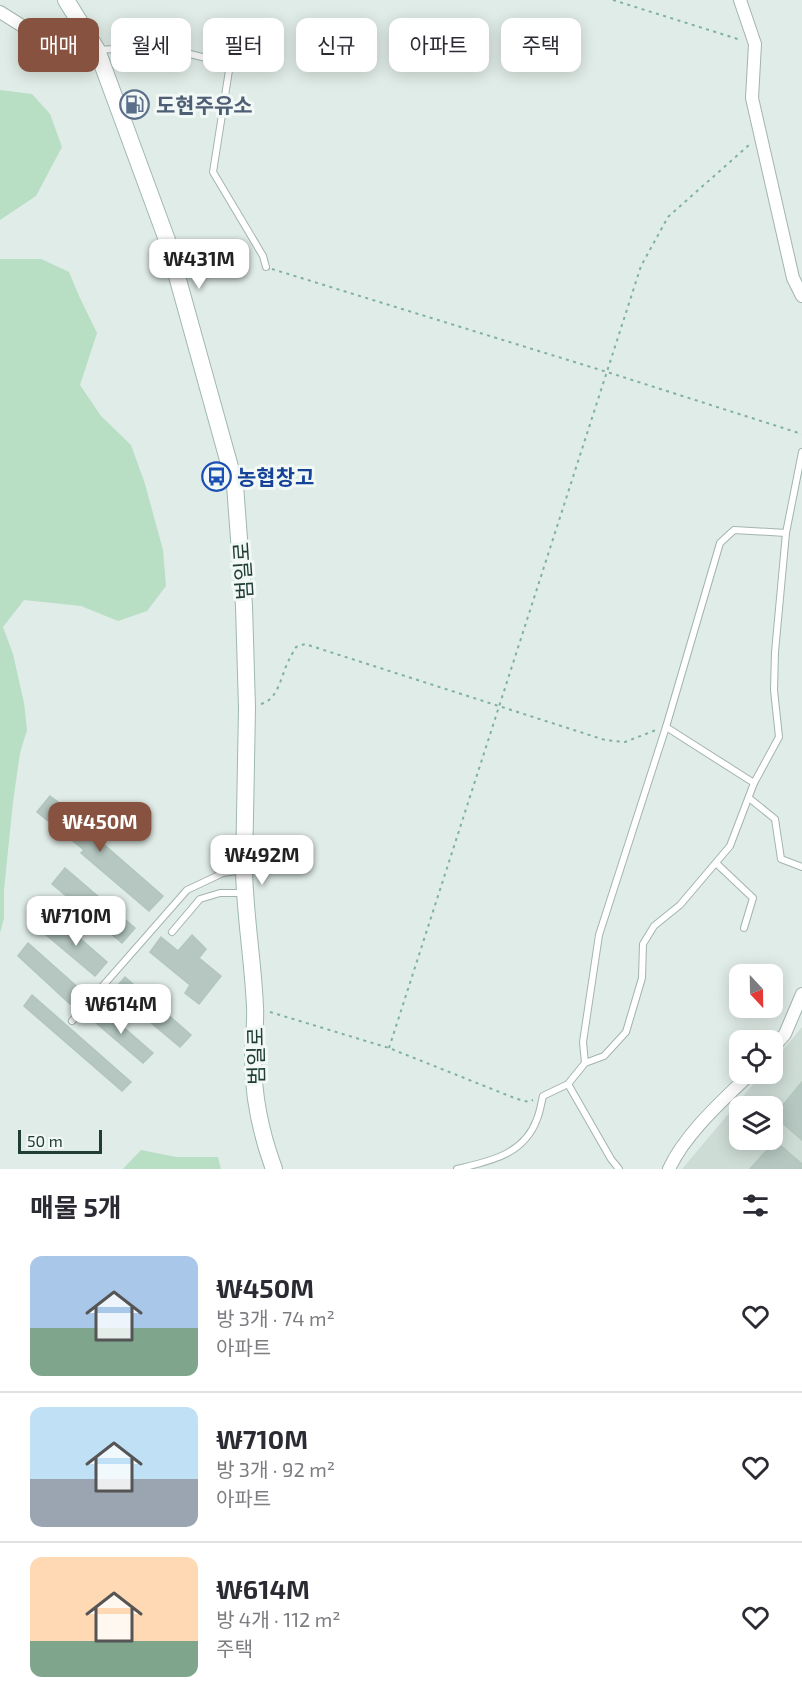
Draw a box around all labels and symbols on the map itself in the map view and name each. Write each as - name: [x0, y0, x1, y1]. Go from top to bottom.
- fuel station icon: 도현주유소: [119, 88, 151, 120]
- place label: 도현주유소: [156, 92, 253, 117]
- pin: ₩431M: [157, 239, 241, 290]
- bus stop icon: 농협창고: [200, 460, 232, 492]
- place label: 농협창고: [237, 464, 314, 489]
- street label: 범일로: [228, 541, 256, 601]
- pin: ₩450M: [58, 802, 142, 853]
- pin: ₩492M: [220, 835, 304, 886]
- pin: ₩710M: [34, 896, 118, 947]
- north arrow: [729, 964, 783, 1018]
- pin: ₩614M: [79, 984, 163, 1035]
- street label: 범일로: [242, 1027, 268, 1085]
- scale bar: [18, 1127, 102, 1154]

